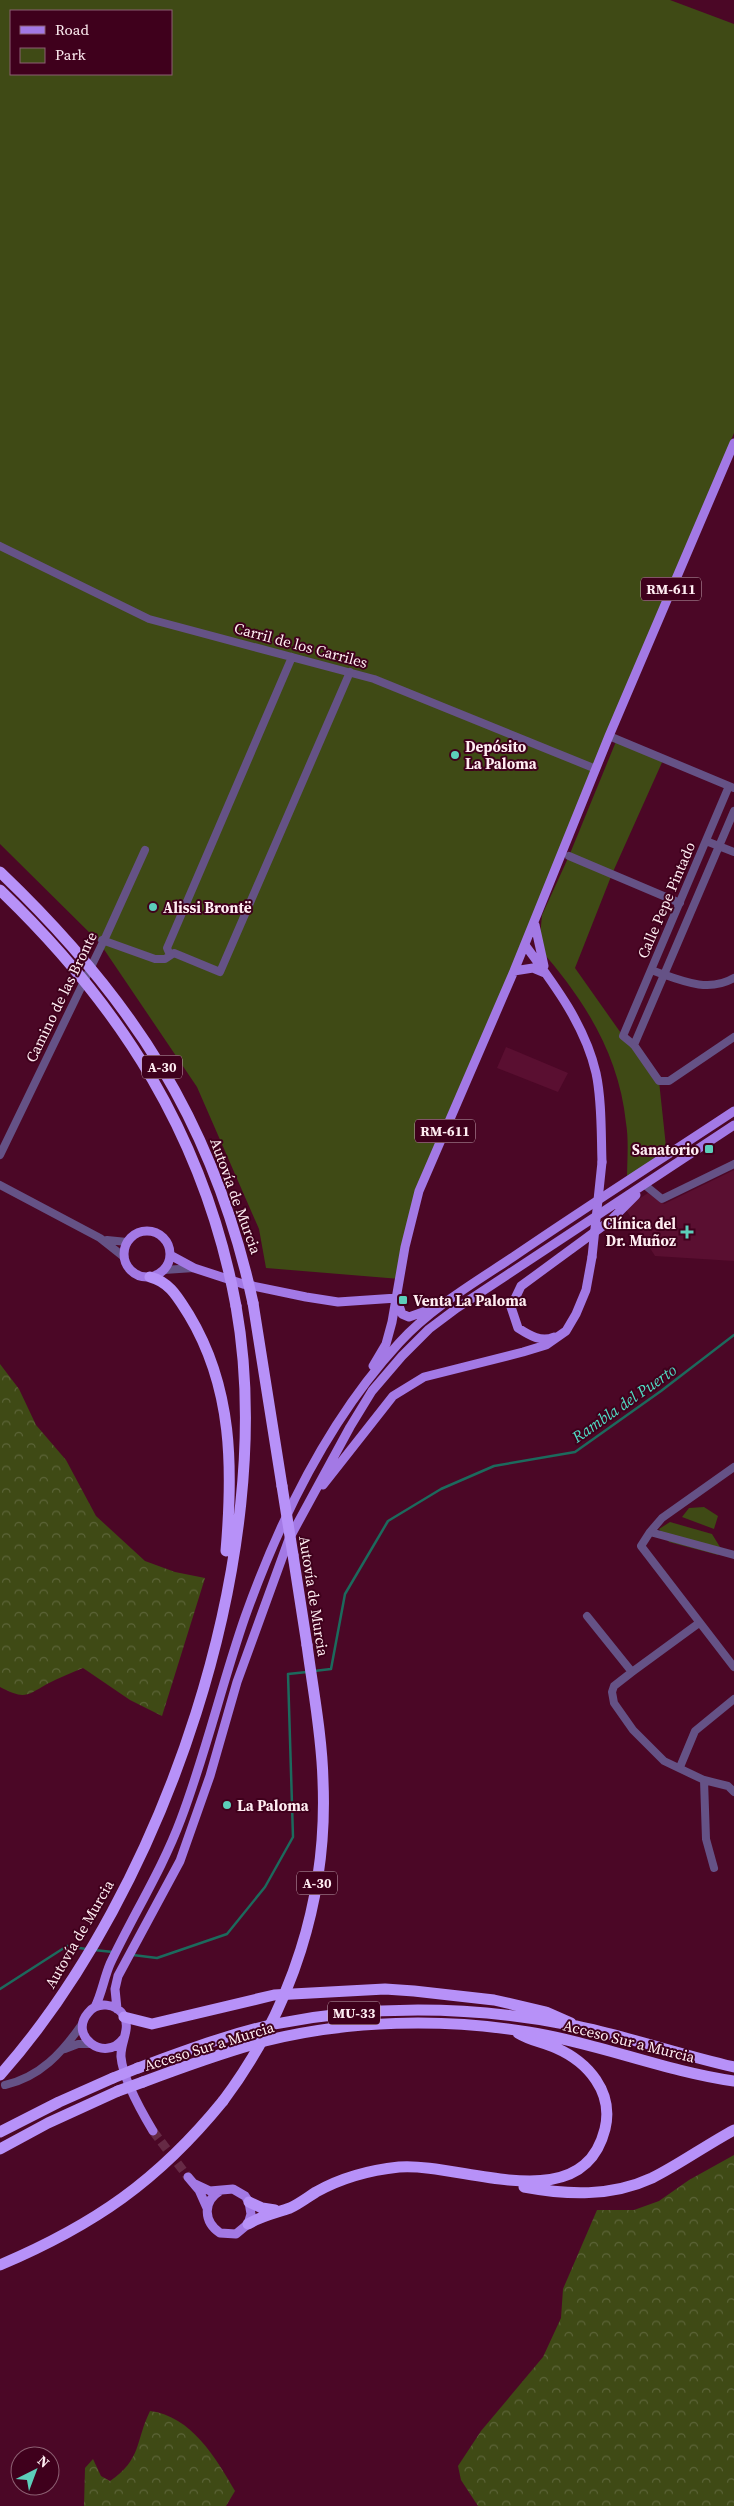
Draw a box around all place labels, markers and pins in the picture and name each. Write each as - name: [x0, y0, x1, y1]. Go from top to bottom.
- place label: Depósito La Paloma: [465, 736, 538, 774]
- marker: Depósito La Paloma: [449, 749, 461, 761]
- place label: Alissi Brontë: [163, 897, 252, 918]
- marker: Alissi Brontë: [147, 901, 159, 913]
- place label: Sanatorio: [632, 1139, 700, 1160]
- marker: Sanatorio: [703, 1143, 715, 1155]
- place label: Clínica del Dr. Muñoz: [603, 1213, 676, 1251]
- marker: Clínica del Dr. Muñoz: [680, 1225, 694, 1239]
- place label: Venta La Paloma: [413, 1290, 528, 1311]
- marker: Venta La Paloma: [397, 1294, 409, 1306]
- place label: La Paloma: [237, 1795, 310, 1816]
- marker: La Paloma: [221, 1799, 233, 1811]

